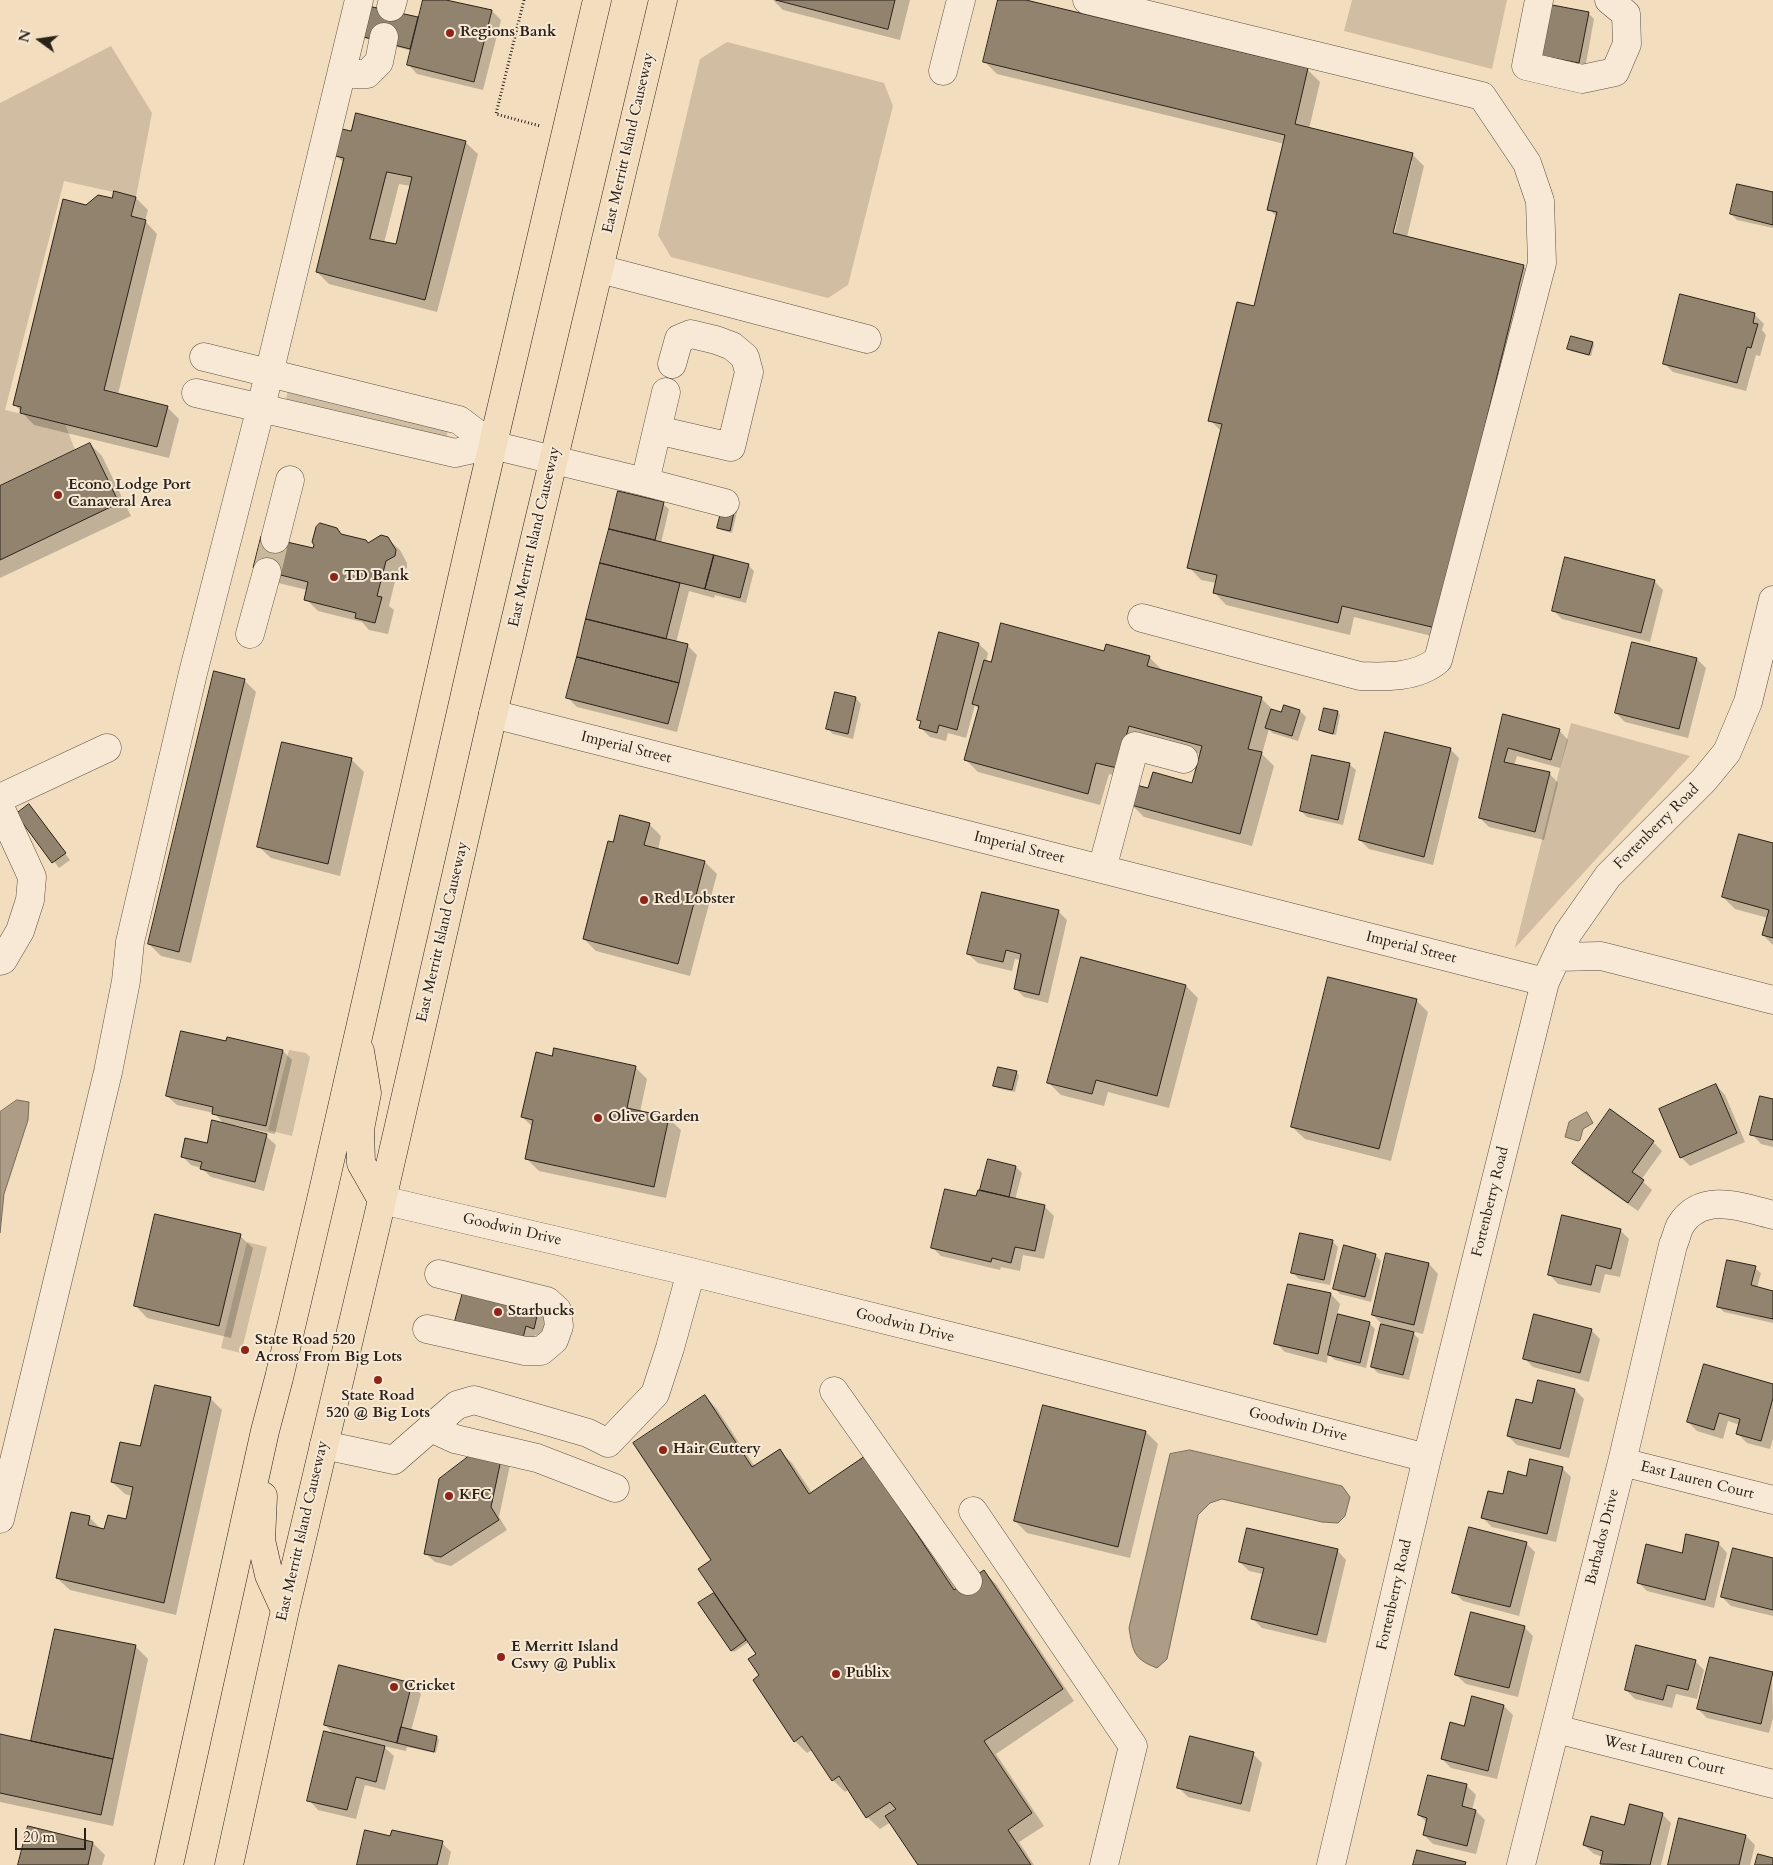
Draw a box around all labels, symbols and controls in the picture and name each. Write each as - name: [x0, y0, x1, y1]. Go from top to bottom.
- north arrow: [15, 15, 65, 65]
- place label: Regions Bank: [460, 24, 556, 42]
- marker: Regions Bank: [444, 27, 456, 39]
- text: N: [14, 28, 36, 44]
- street label: East Merritt Island Causeway: [599, 51, 659, 235]
- street label: East Merritt Island Causeway: [505, 445, 565, 629]
- place label: Econo Lodge Port Canaveral Area: [68, 477, 191, 512]
- marker: Econo Lodge Port Canaveral Area: [52, 489, 64, 501]
- place label: TD Bank: [344, 568, 409, 586]
- marker: TD Bank: [328, 571, 340, 583]
- street label: Imperial Street: [579, 728, 673, 768]
- street label: Fortenberry Road: [1611, 781, 1703, 873]
- street label: Imperial Street: [972, 828, 1066, 868]
- street label: East Merritt Island Causeway: [413, 840, 473, 1024]
- place label: Red Lobster: [654, 891, 735, 909]
- marker: Red Lobster: [638, 894, 650, 906]
- street label: Imperial Street: [1364, 928, 1458, 968]
- place label: Olive Garden: [608, 1109, 699, 1127]
- marker: Olive Garden: [592, 1112, 604, 1124]
- street label: Fortenberry Road: [1469, 1145, 1513, 1259]
- street label: Goodwin Drive: [461, 1210, 563, 1250]
- place label: Starbucks: [508, 1303, 574, 1321]
- street label: Goodwin Drive: [854, 1305, 956, 1347]
- marker: Starbucks: [492, 1306, 504, 1318]
- place label: State Road 520 Across From Big Lots: [255, 1332, 402, 1367]
- marker: State Road 520 Across From Big Lots: [239, 1344, 251, 1356]
- marker: State Road 520 @ Big Lots: [372, 1374, 384, 1386]
- place label: State Road 520 @ Big Lots: [326, 1388, 430, 1423]
- street label: Goodwin Drive: [1247, 1404, 1349, 1446]
- street label: East Merritt Island Causeway: [273, 1439, 333, 1623]
- place label: Hair Cuttery: [673, 1441, 761, 1459]
- marker: Hair Cuttery: [657, 1444, 669, 1456]
- street label: East Lauren Court: [1638, 1458, 1756, 1504]
- place label: KFC: [459, 1487, 492, 1505]
- street label: Barbados Drive: [1582, 1487, 1624, 1587]
- marker: KFC: [443, 1490, 455, 1502]
- street label: Fortenberry Road: [1374, 1538, 1416, 1652]
- place label: E Merritt Island Cswy @ Publix: [511, 1639, 618, 1674]
- marker: E Merritt Island Cswy @ Publix: [495, 1651, 507, 1663]
- place label: Publix: [846, 1665, 890, 1683]
- marker: Publix: [830, 1668, 842, 1680]
- place label: Cricket: [404, 1678, 455, 1696]
- marker: Cricket: [388, 1681, 400, 1693]
- street label: West Lauren Court: [1602, 1732, 1726, 1780]
- scale bar: [18, 1818, 89, 1850]
- text: 20 m: [23, 1827, 55, 1847]

